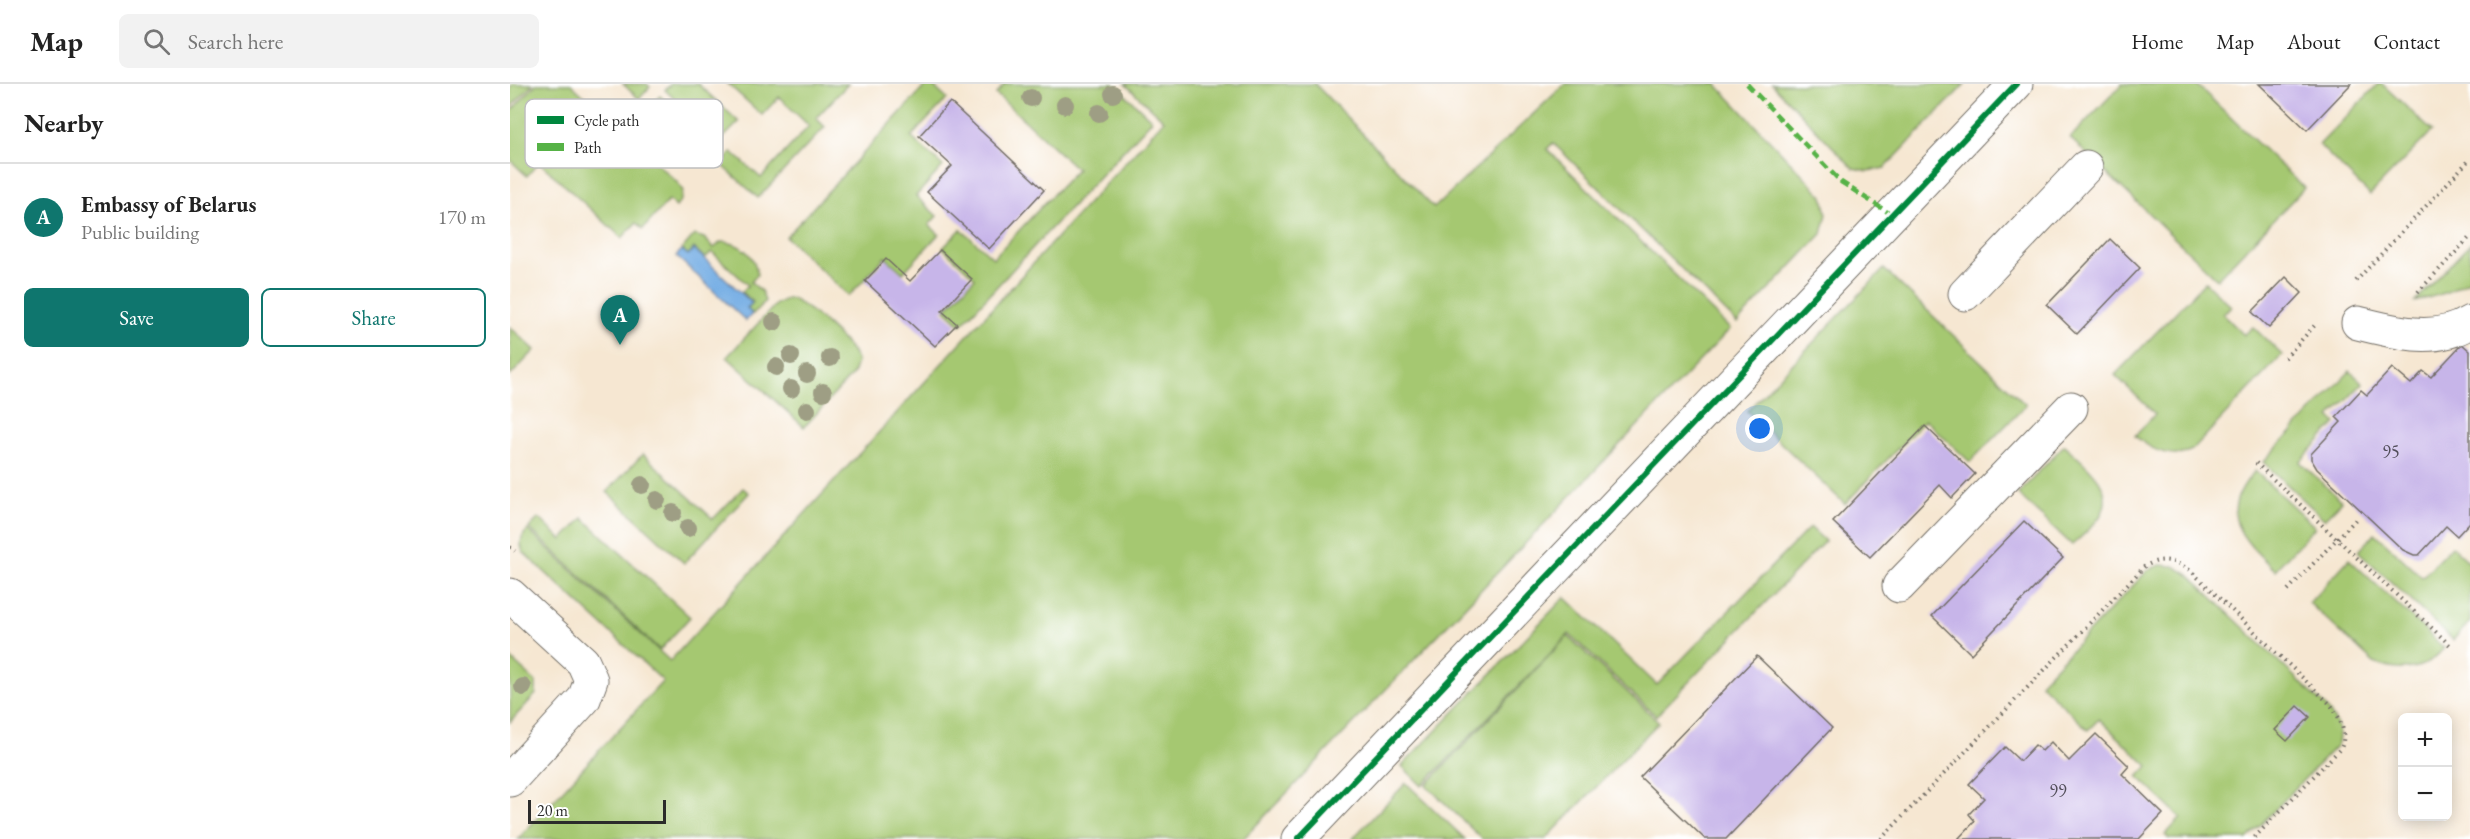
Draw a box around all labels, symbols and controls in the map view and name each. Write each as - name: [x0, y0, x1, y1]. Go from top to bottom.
- search box: [119, 14, 539, 68]
- text: Map: [30, 23, 83, 59]
- icon: search: [140, 25, 173, 58]
- text: Search here: [188, 27, 283, 56]
- text: Home: [2131, 28, 2183, 55]
- text: Map: [2216, 28, 2254, 55]
- text: About: [2287, 28, 2340, 55]
- text: Contact: [2373, 28, 2440, 55]
- legend: [525, 99, 723, 168]
- text: Nearby: [24, 106, 104, 140]
- text: Cycle path: [574, 110, 639, 131]
- text: Path: [574, 137, 602, 158]
- text: Embassy of Belarus: [81, 190, 256, 219]
- text: A: [36, 204, 51, 230]
- text: 170 m: [438, 204, 486, 230]
- text: Public building: [81, 219, 199, 245]
- button: Save: [24, 288, 249, 347]
- button: Share: [261, 288, 486, 347]
- pin: A: [600, 296, 640, 345]
- your location: [1745, 414, 1774, 443]
- house number: 95: [2382, 440, 2400, 463]
- map controls: [2398, 713, 2452, 821]
- button: +: [2398, 713, 2452, 767]
- button: −: [2398, 767, 2452, 821]
- house number: 99: [2049, 779, 2067, 802]
- scale bar: [528, 797, 666, 824]
- text: 20 m: [537, 800, 568, 821]

